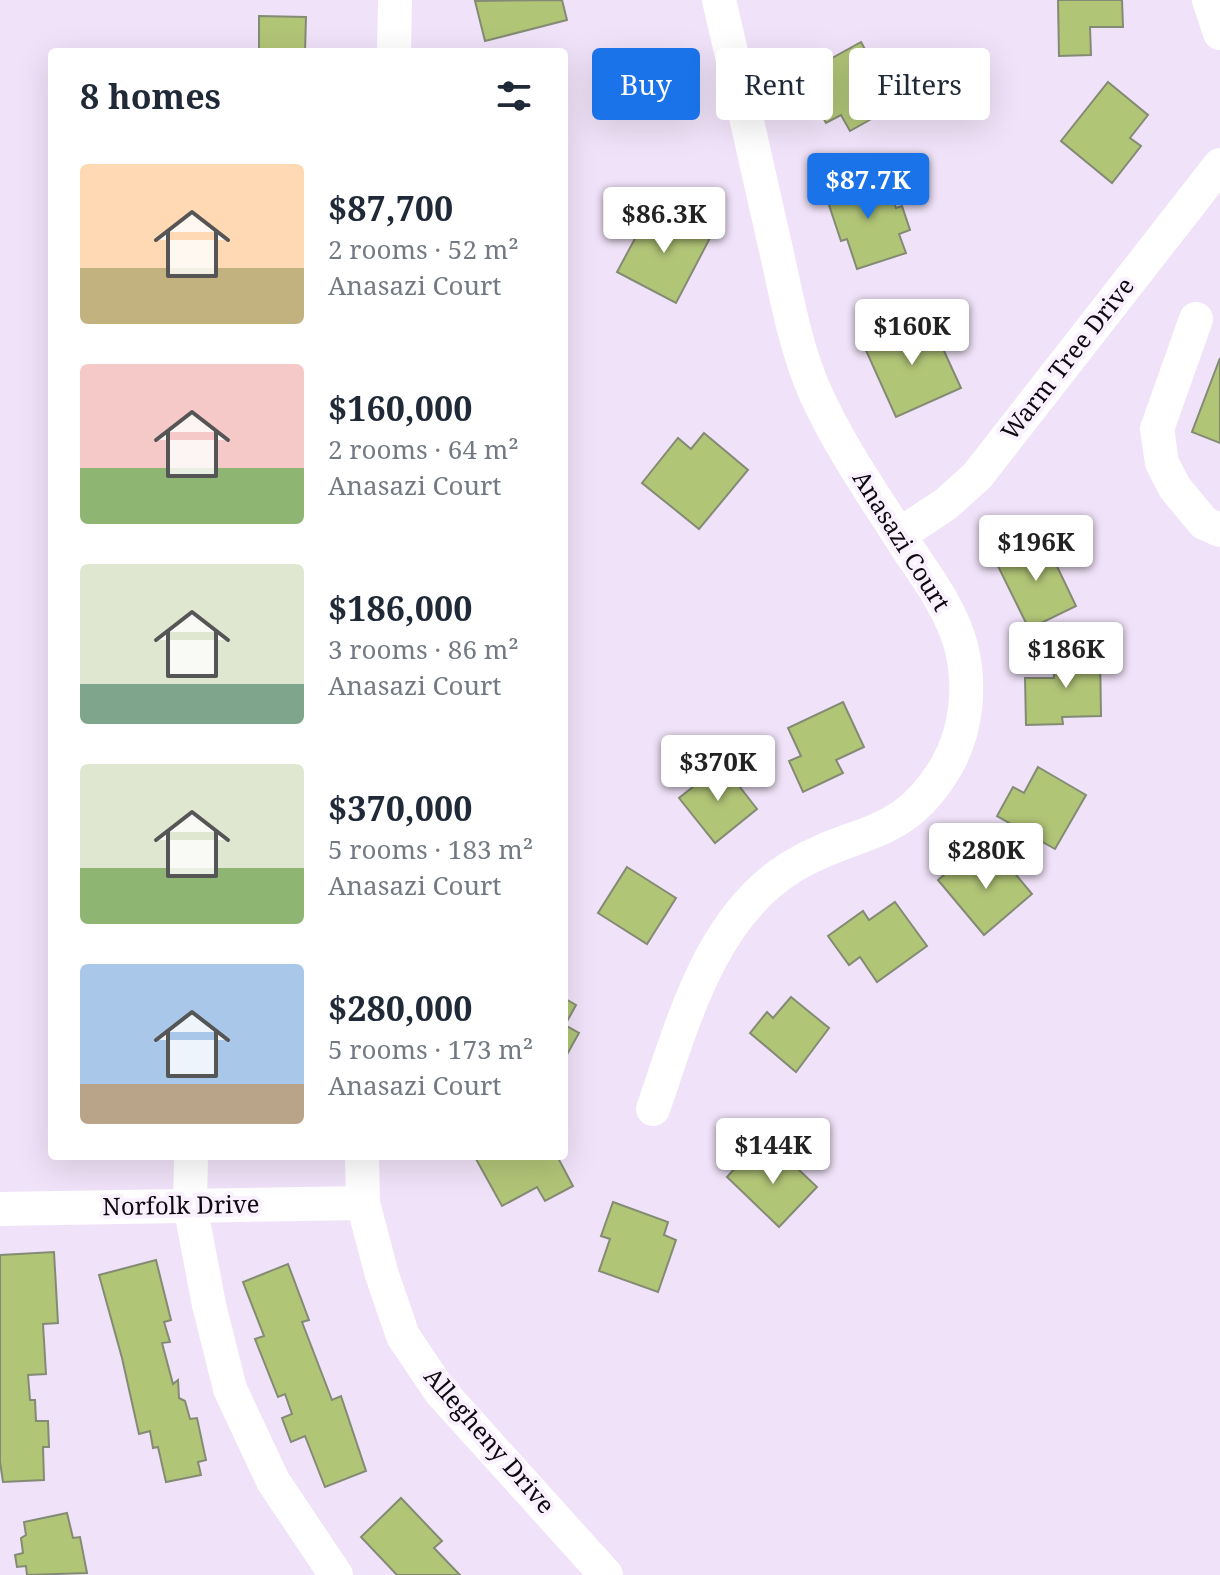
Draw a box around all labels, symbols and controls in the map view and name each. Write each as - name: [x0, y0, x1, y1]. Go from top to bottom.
- chip: Buy: [592, 48, 700, 120]
- chip: Rent: [716, 48, 833, 120]
- chip: Filters: [849, 48, 990, 120]
- text: 8 homes: [80, 73, 221, 119]
- icon: filters: [492, 74, 536, 118]
- pin: $87.7K: [803, 153, 933, 221]
- text: $87.7K: [825, 161, 911, 197]
- text: $87,700: [328, 185, 453, 231]
- pin: $86.3K: [599, 187, 729, 255]
- text: $86.3K: [621, 195, 707, 231]
- icon: home: [144, 196, 240, 292]
- text: 2 rooms · 52 m²: [328, 231, 519, 267]
- text: Anasazi Court: [328, 267, 501, 303]
- street label: Warm Tree Drive: [993, 270, 1141, 446]
- pin: $160K: [856, 299, 968, 367]
- text: $160K: [873, 307, 951, 343]
- text: $160,000: [328, 385, 472, 431]
- icon: home: [144, 396, 240, 492]
- text: 2 rooms · 64 m²: [328, 431, 519, 467]
- street label: Anasazi Court: [846, 464, 959, 617]
- text: Anasazi Court: [328, 467, 501, 503]
- pin: $196K: [980, 515, 1092, 583]
- text: $196K: [997, 523, 1075, 559]
- text: $186,000: [328, 585, 472, 631]
- icon: home: [144, 596, 240, 692]
- pin: $186K: [1010, 622, 1122, 690]
- text: $186K: [1027, 630, 1105, 666]
- text: 3 rooms · 86 m²: [328, 631, 519, 667]
- text: Anasazi Court: [328, 667, 501, 703]
- pin: $370K: [662, 735, 774, 803]
- text: $370K: [679, 743, 757, 779]
- text: $370,000: [328, 785, 472, 831]
- icon: home: [144, 796, 240, 892]
- pin: $280K: [930, 823, 1042, 891]
- text: 5 rooms · 183 m²: [328, 831, 533, 867]
- text: $280K: [947, 831, 1025, 867]
- text: Anasazi Court: [328, 867, 501, 903]
- text: $280,000: [328, 985, 472, 1031]
- icon: home: [144, 996, 240, 1092]
- text: 5 rooms · 173 m²: [328, 1031, 533, 1067]
- text: Anasazi Court: [328, 1067, 501, 1103]
- pin: $144K: [717, 1118, 829, 1186]
- text: $144K: [734, 1126, 812, 1162]
- street label: Norfolk Drive: [102, 1187, 260, 1222]
- street label: Allegheny Drive: [417, 1360, 563, 1520]

